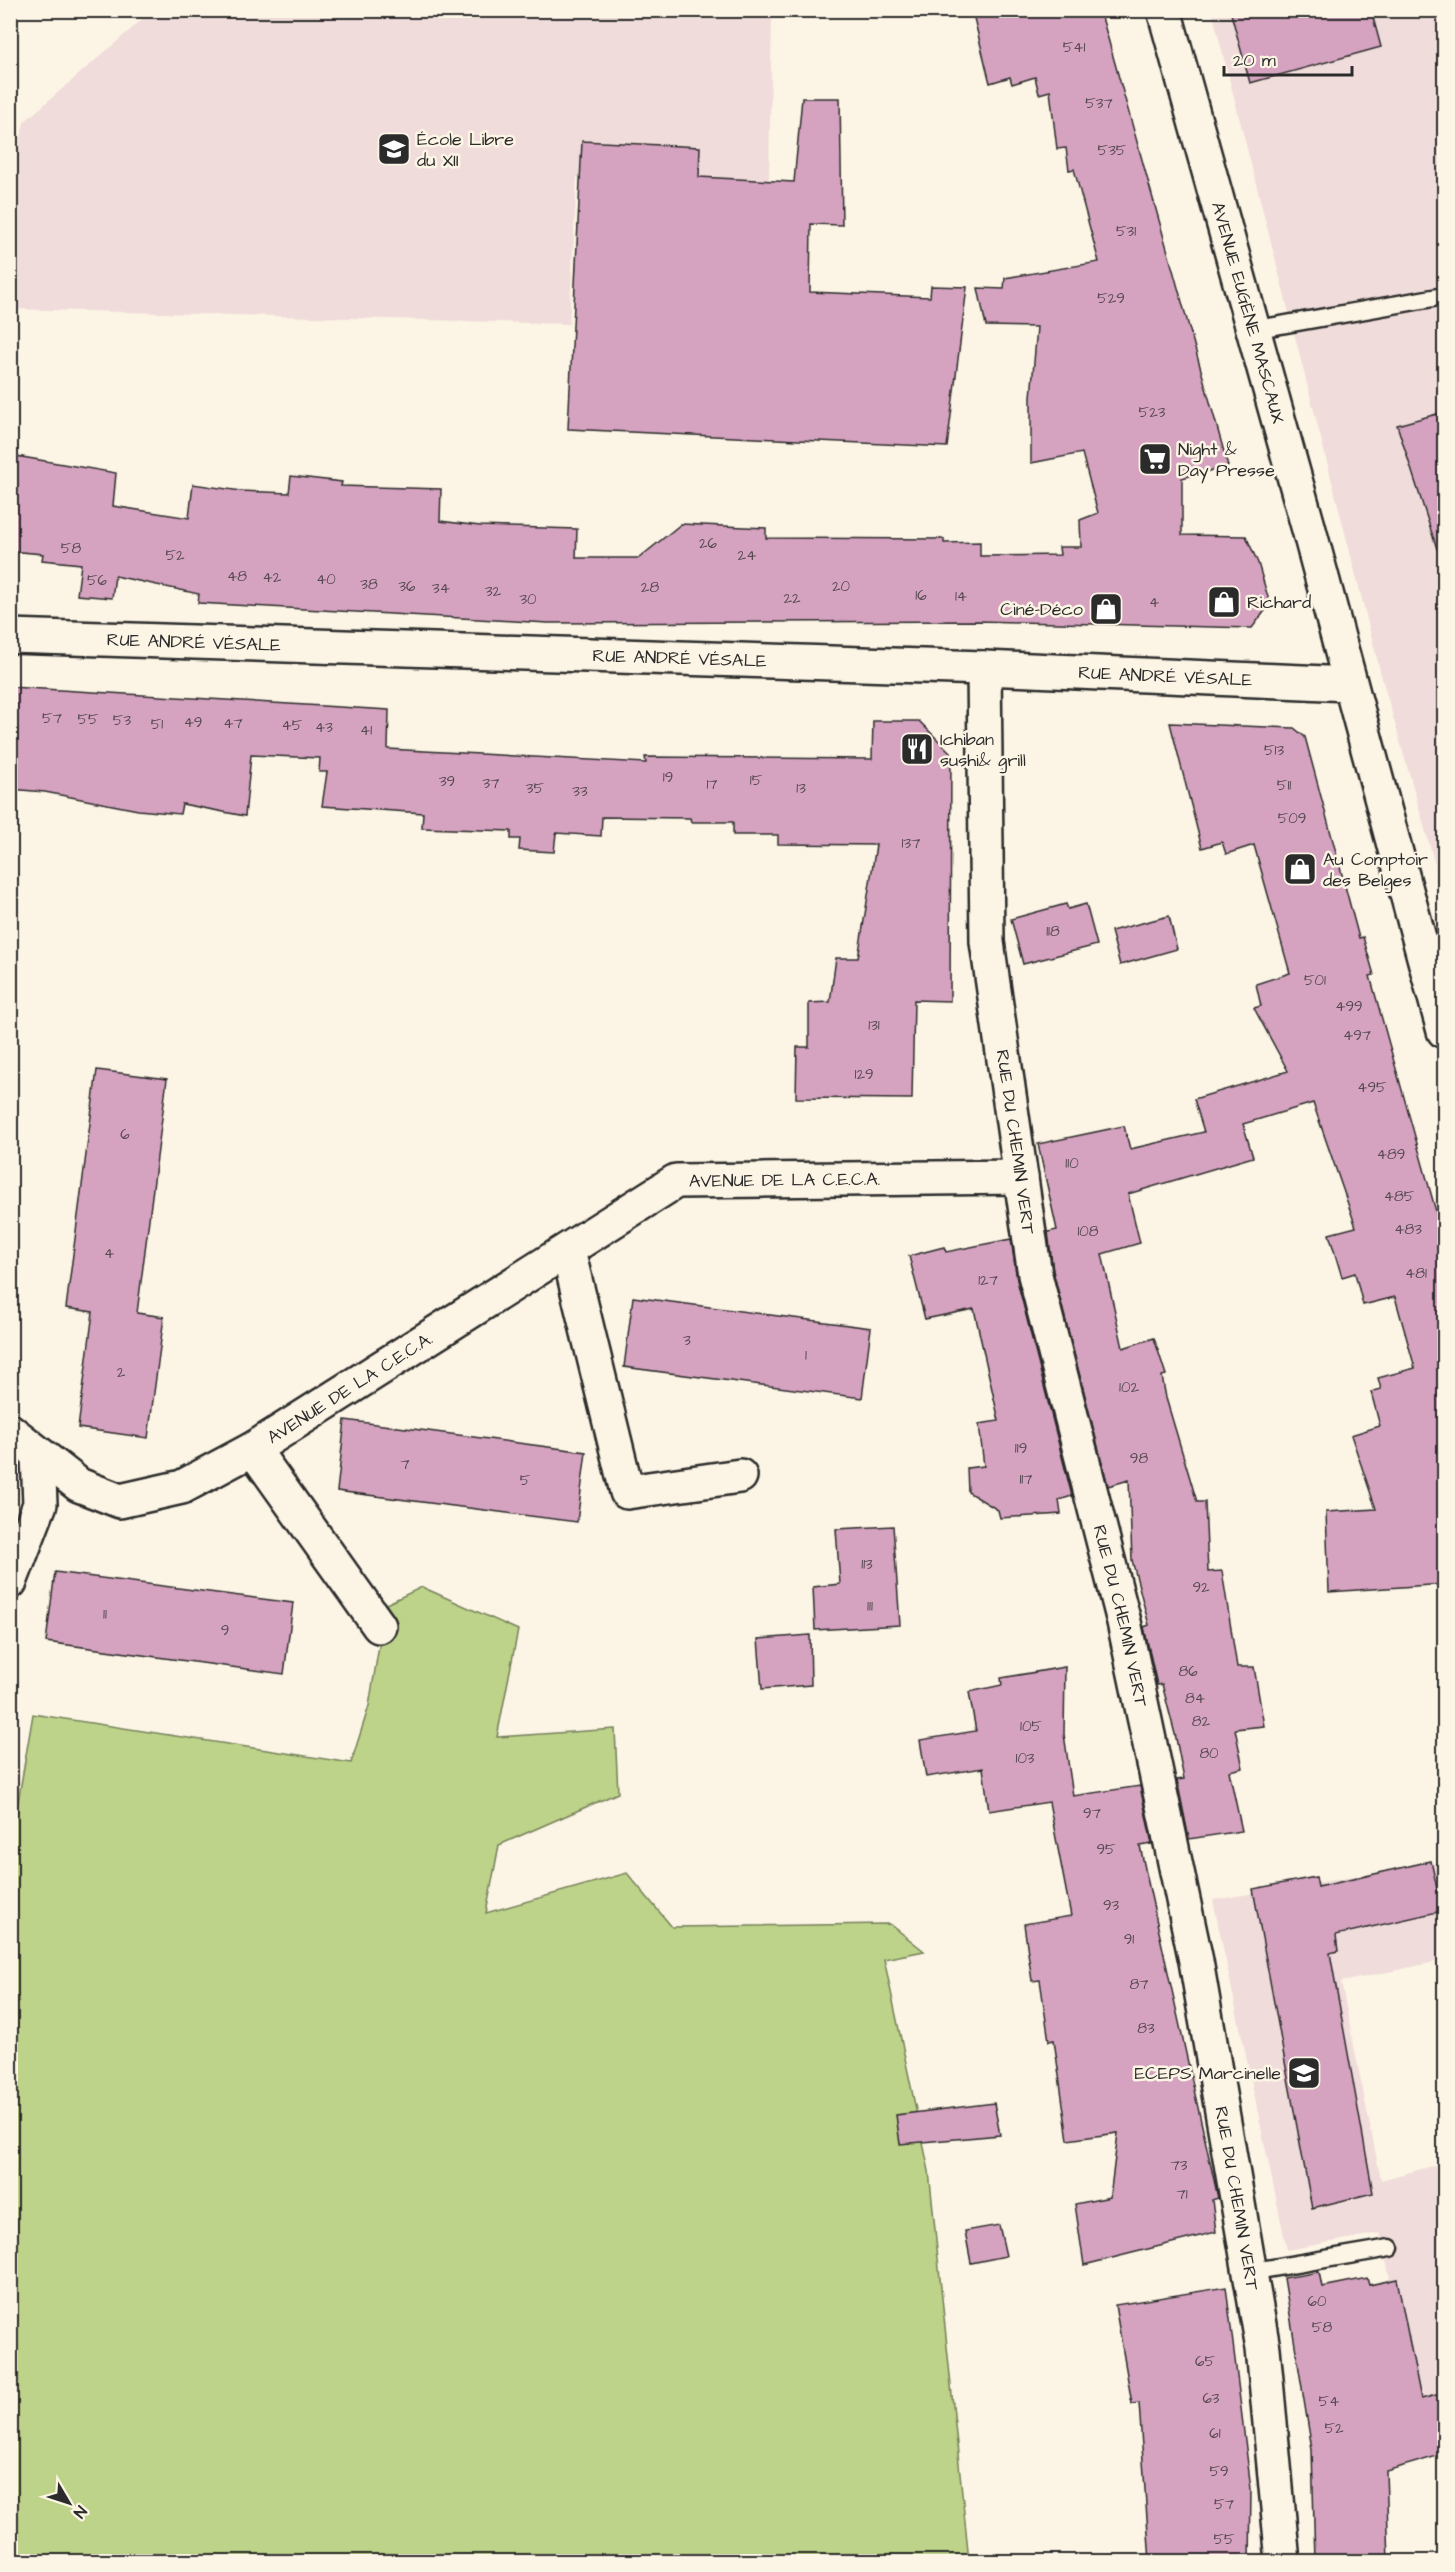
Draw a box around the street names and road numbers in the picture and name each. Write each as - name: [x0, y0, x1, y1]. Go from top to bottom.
- street label: AVENUE EUGÈNE MASCAUX: [1206, 199, 1291, 426]
- street label: RUE ANDRÉ VÉSALE: [106, 627, 282, 657]
- street label: RUE ANDRÉ VÉSALE: [592, 643, 767, 673]
- street label: RUE ANDRÉ VÉSALE: [1078, 660, 1253, 692]
- street label: RUE DU CHEMIN VERT: [990, 1048, 1042, 1237]
- street label: AVENUE DE LA C.E.C.A.: [689, 1166, 880, 1193]
- street label: AVENUE DE LA C.E.C.A.: [262, 1326, 437, 1450]
- street label: RUE DU CHEMIN VERT: [1087, 1522, 1154, 1710]
- street label: RUE DU CHEMIN VERT: [1209, 2104, 1265, 2293]

